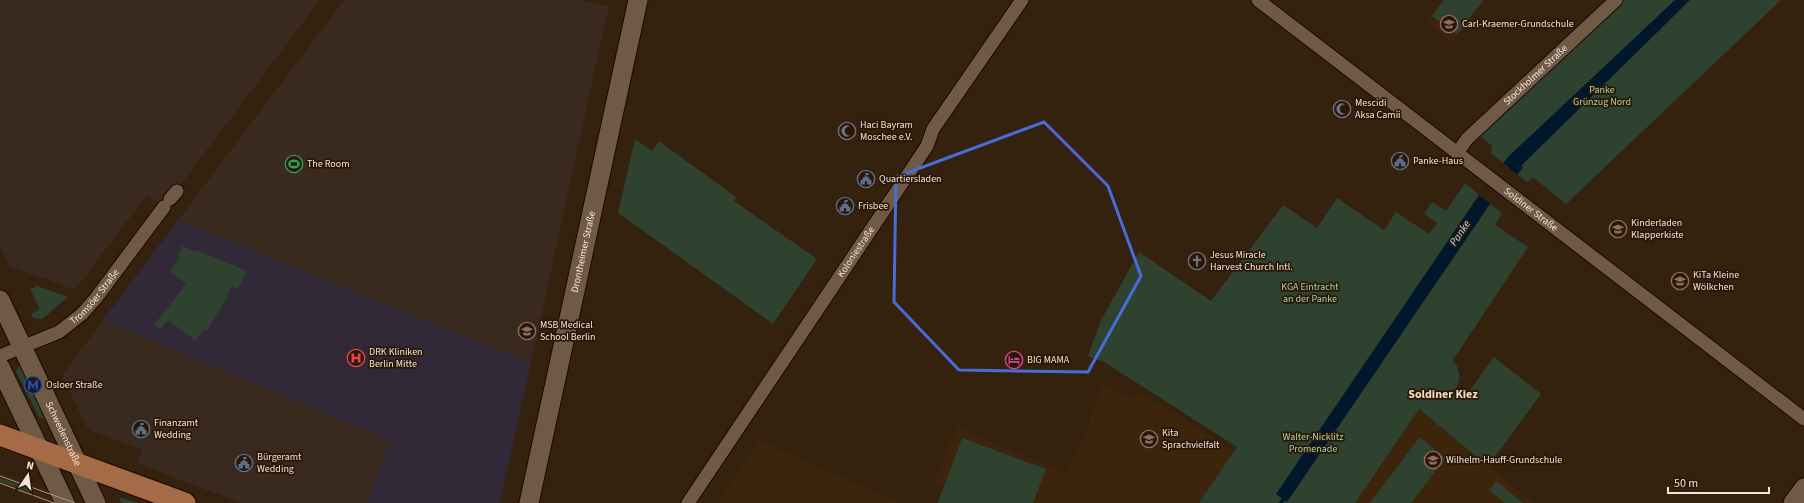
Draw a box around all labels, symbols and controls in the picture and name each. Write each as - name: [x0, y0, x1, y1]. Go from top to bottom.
- school or university icon: Carl-Kraemer-Grundschule: [1439, 14, 1459, 34]
- place label: Carl-Kraemer-Grundschule: [1462, 17, 1574, 31]
- street label: Stockholmer Straße: [1500, 42, 1571, 108]
- park label: Panke Grünzug Nord: [1573, 83, 1631, 109]
- place label: Mescidi Aksa Camii: [1355, 96, 1401, 122]
- mosque icon: Mescidi Aksa Camii: [1332, 99, 1352, 119]
- place label: Haci Bayram Moschee e.V.: [860, 118, 913, 144]
- mosque icon: Haci Bayram Moschee e.V.: [837, 121, 857, 141]
- public building icon: Panke-Haus: [1390, 151, 1410, 171]
- sports icon: The Room: [284, 154, 304, 174]
- place label: Panke-Haus: [1413, 154, 1463, 168]
- place label: The Room: [307, 157, 349, 171]
- public building icon: Quartiersladen: [856, 169, 876, 189]
- place label: Quartiersladen: [879, 172, 942, 186]
- street label: Soldiner Straße: [1501, 184, 1561, 235]
- public building icon: Frisbee: [835, 196, 855, 216]
- place label: Frisbee: [858, 199, 888, 213]
- street label: Drontheimer Straße: [568, 210, 599, 294]
- place label: Kinderladen Klapperkiste: [1631, 216, 1684, 242]
- water label: Panke: [1446, 217, 1474, 249]
- school or university icon: Kinderladen Klapperkiste: [1608, 219, 1628, 239]
- street label: Koloniestraße: [834, 224, 878, 280]
- place label: Jesus Miracle Harvest Church Intl.: [1210, 248, 1293, 274]
- church icon: Jesus Miracle Harvest Church Intl.: [1187, 251, 1207, 271]
- street label: Tromsöer Straße: [67, 266, 122, 328]
- place label: KiTa Kleine Wölkchen: [1693, 268, 1739, 294]
- school or university icon: KiTa Kleine Wölkchen: [1670, 271, 1690, 291]
- park label: KGA Eintracht an der Panke: [1281, 280, 1339, 306]
- place label: MSB Medical School Berlin: [540, 318, 596, 344]
- school or university icon: MSB Medical School Berlin: [517, 321, 537, 341]
- place label: DRK Kliniken Berlin Mitte: [369, 345, 423, 371]
- hospital icon: DRK Kliniken Berlin Mitte: [346, 348, 366, 368]
- hotel icon: BIG MAMA: [1004, 350, 1024, 370]
- place label: BIG MAMA: [1027, 353, 1070, 367]
- metro station icon: Osloer Straße: [23, 375, 43, 395]
- place label: Osloer Straße: [46, 378, 103, 392]
- district label: Soldiner Kiez: [1408, 386, 1478, 403]
- street label: Schwedenstraße: [42, 399, 85, 468]
- place label: Finanzamt Wedding: [154, 416, 199, 442]
- public building icon: Finanzamt Wedding: [131, 419, 151, 439]
- place label: Kita Sprachvielfalt: [1162, 426, 1220, 452]
- school or university icon: Kita Sprachvielfalt: [1139, 429, 1159, 449]
- park label: Walter-Nicklitz Promenade: [1283, 430, 1343, 456]
- place label: Bürgeramt Wedding: [257, 450, 302, 476]
- school or university icon: Wilhelm-Hauff-Grundschule: [1423, 450, 1443, 470]
- public building icon: Bürgeramt Wedding: [234, 453, 254, 473]
- place label: Wilhelm-Hauff-Grundschule: [1446, 453, 1562, 467]
- north arrow: [8, 455, 48, 495]
- text: N: [25, 458, 35, 474]
- scale bar: [1668, 469, 1769, 495]
- text: 50 m: [1674, 475, 1698, 492]

